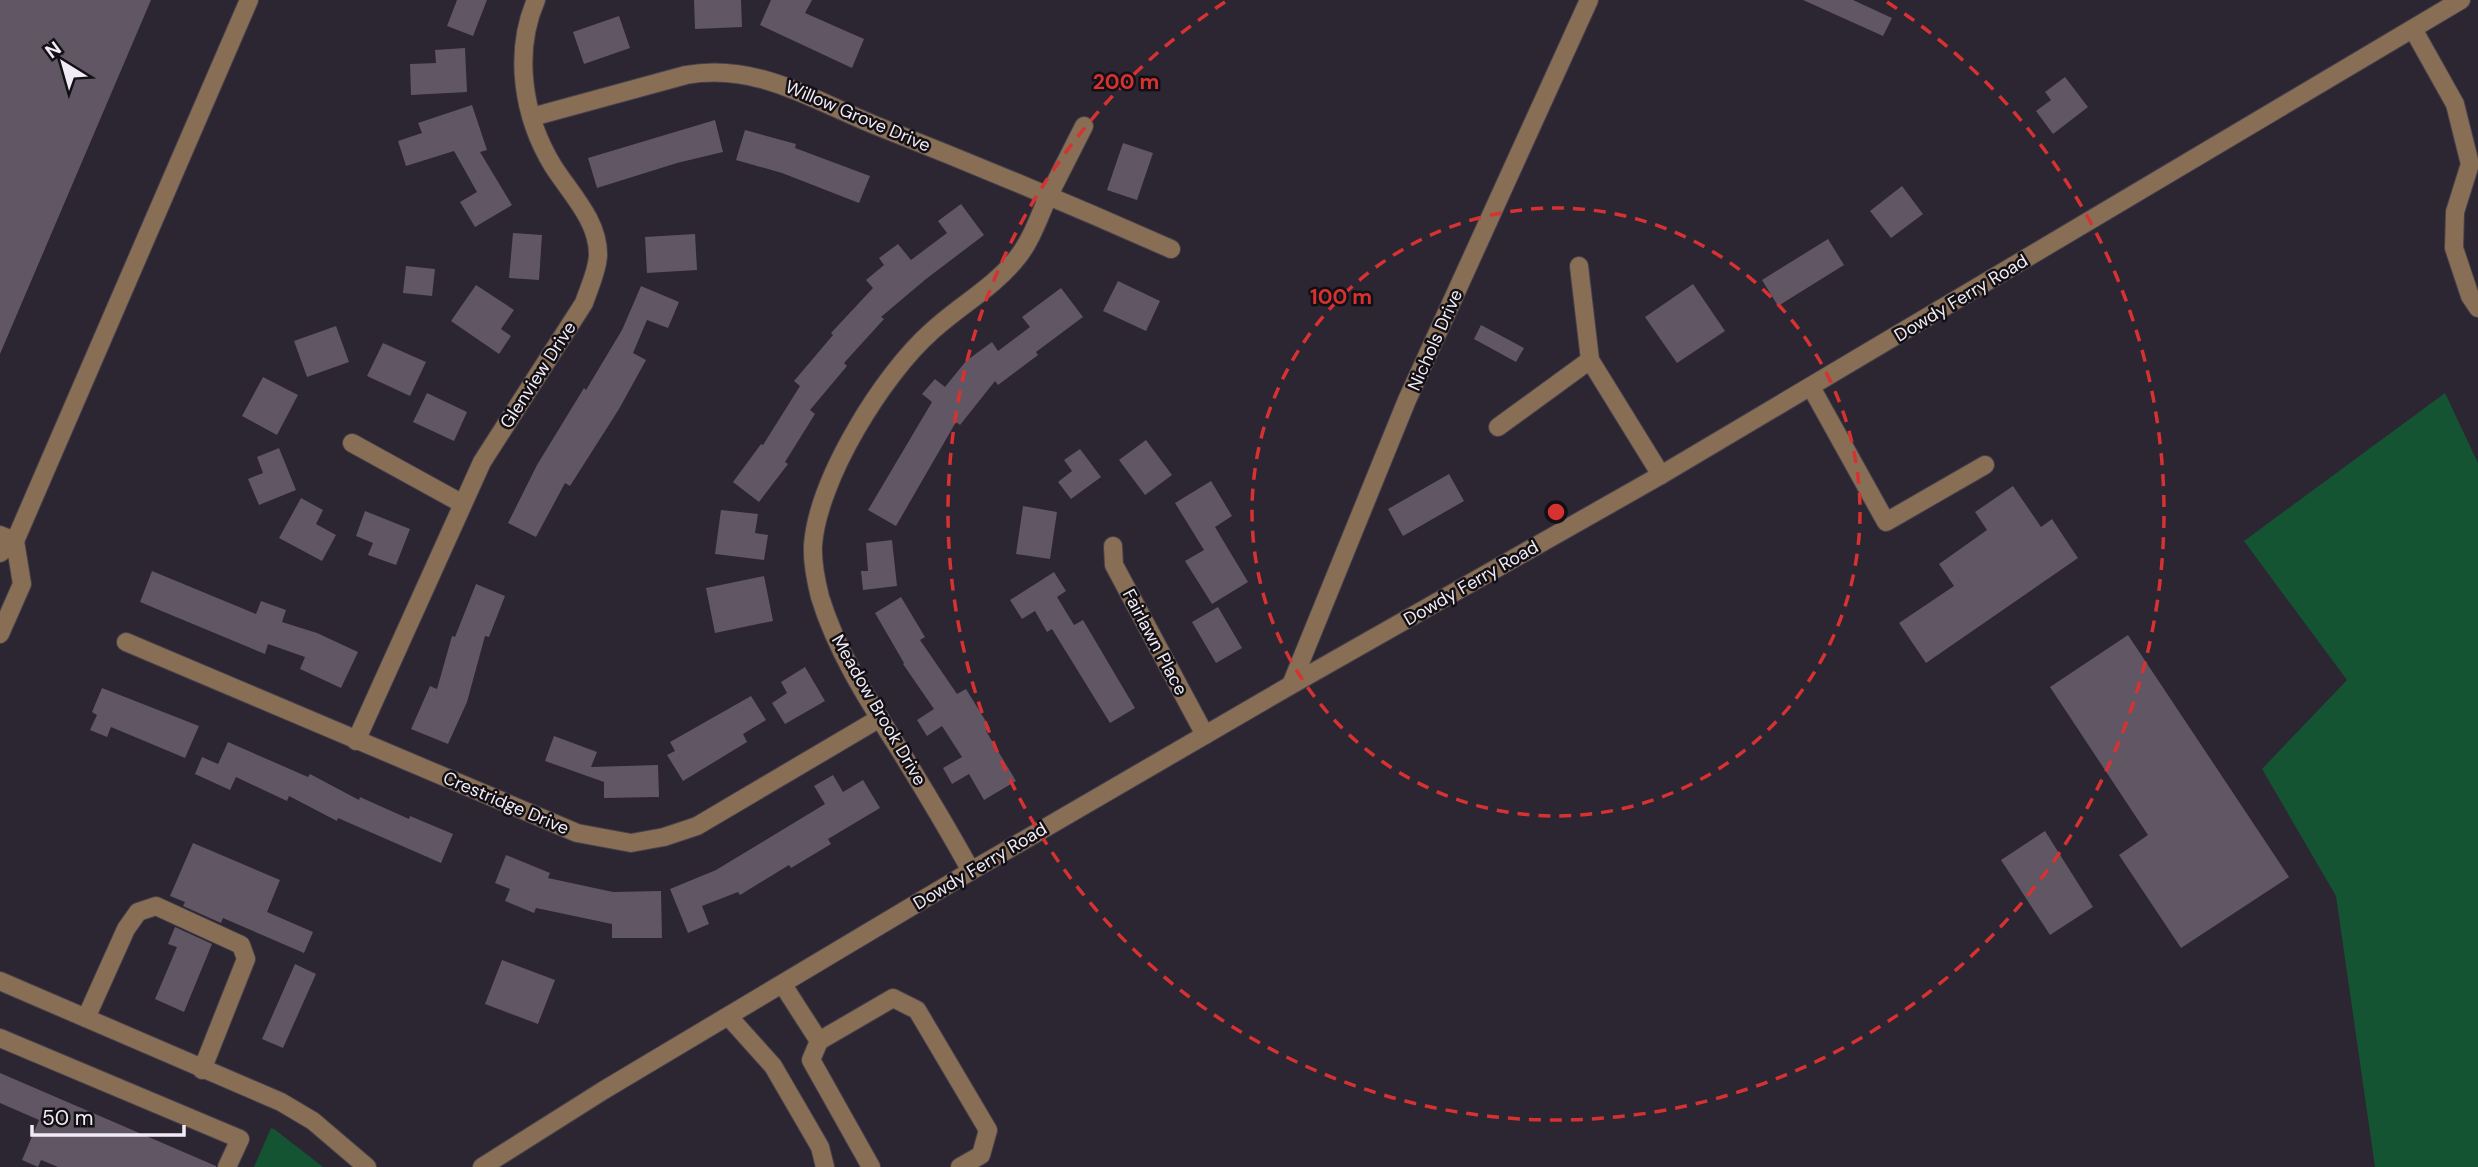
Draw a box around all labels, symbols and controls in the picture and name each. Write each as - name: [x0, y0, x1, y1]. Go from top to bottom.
- north arrow: [28, 28, 98, 98]
- text: N: [40, 36, 66, 64]
- text: 200 m: [1093, 68, 1159, 96]
- street label: Willow Grove Drive: [782, 75, 934, 157]
- street label: Dowdy Ferry Road: [1890, 249, 2032, 347]
- text: 100 m: [1310, 283, 1372, 311]
- street label: Nichols Drive: [1402, 286, 1468, 394]
- street label: Glenview Drive: [494, 317, 582, 433]
- centre of rings: [1544, 500, 1568, 524]
- street label: Dowdy Ferry Road: [1399, 535, 1543, 631]
- street label: Fairlawn Place: [1117, 585, 1193, 699]
- street label: Meadow Brook Drive: [826, 630, 932, 790]
- street label: Crestridge Drive: [439, 766, 573, 840]
- street label: Dowdy Ferry Road: [909, 817, 1051, 915]
- scale bar: [32, 1094, 184, 1138]
- text: 50 m: [42, 1104, 93, 1132]

